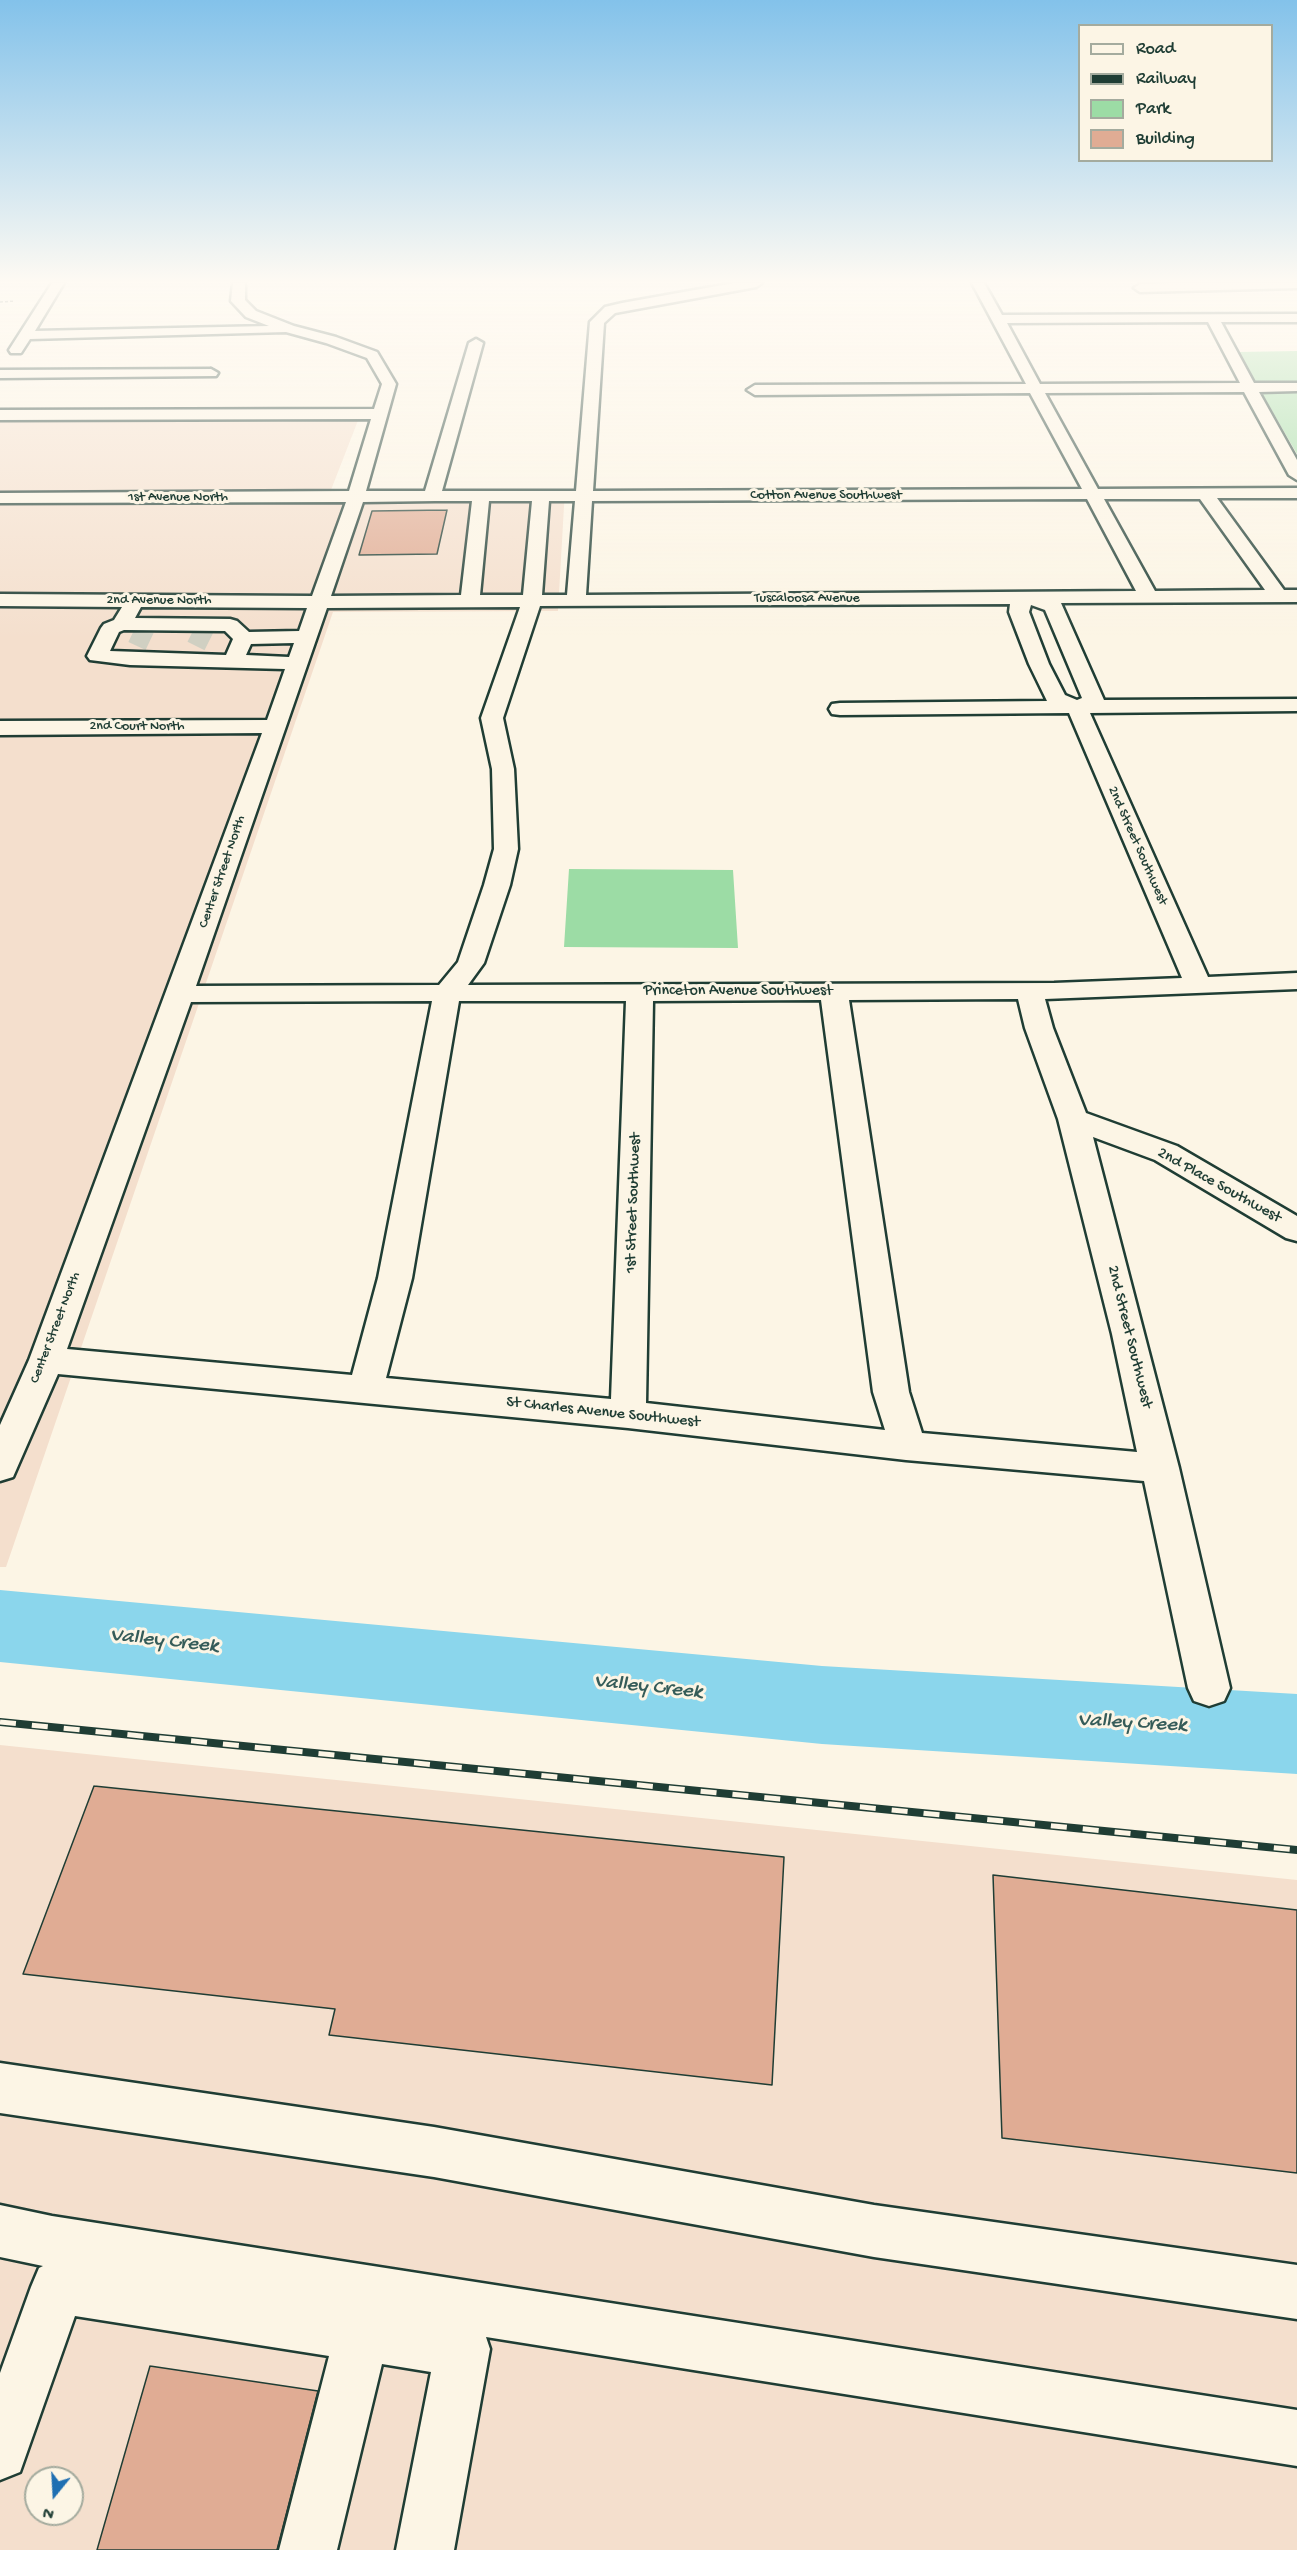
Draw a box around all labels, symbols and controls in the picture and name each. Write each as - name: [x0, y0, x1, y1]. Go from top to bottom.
- legend: [1078, 24, 1273, 162]
- text: Road: [1136, 39, 1175, 60]
- text: Railway: [1136, 69, 1196, 90]
- text: Park: [1136, 99, 1170, 120]
- text: Building: [1136, 129, 1195, 150]
- street label: Cotton Avenue Southwest: [750, 488, 902, 504]
- street label: 1st Avenue North: [128, 490, 228, 506]
- street label: Tuscaloosa Avenue: [754, 591, 860, 607]
- street label: 2nd Avenue North: [106, 593, 212, 609]
- street label: 2nd Court North: [89, 719, 185, 735]
- street label: 2nd Street Southwest: [1103, 784, 1171, 908]
- street label: Center Street North: [196, 814, 250, 930]
- street label: Princeton Avenue Southwest: [644, 982, 832, 1002]
- street label: 1st Street Southwest: [622, 1132, 646, 1274]
- street label: 2nd Place Southwest: [1154, 1144, 1284, 1228]
- street label: 2nd Street Southwest: [1102, 1264, 1156, 1410]
- street label: Center Street North: [27, 1270, 85, 1386]
- street label: St Charles Avenue Southwest: [505, 1393, 701, 1433]
- water label: Valley Creek: [109, 1624, 219, 1660]
- water label: Valley Creek: [593, 1670, 703, 1706]
- water label: Valley Creek: [1077, 1709, 1187, 1739]
- north arrow: [24, 2466, 84, 2526]
- text: N: [41, 2501, 57, 2522]

